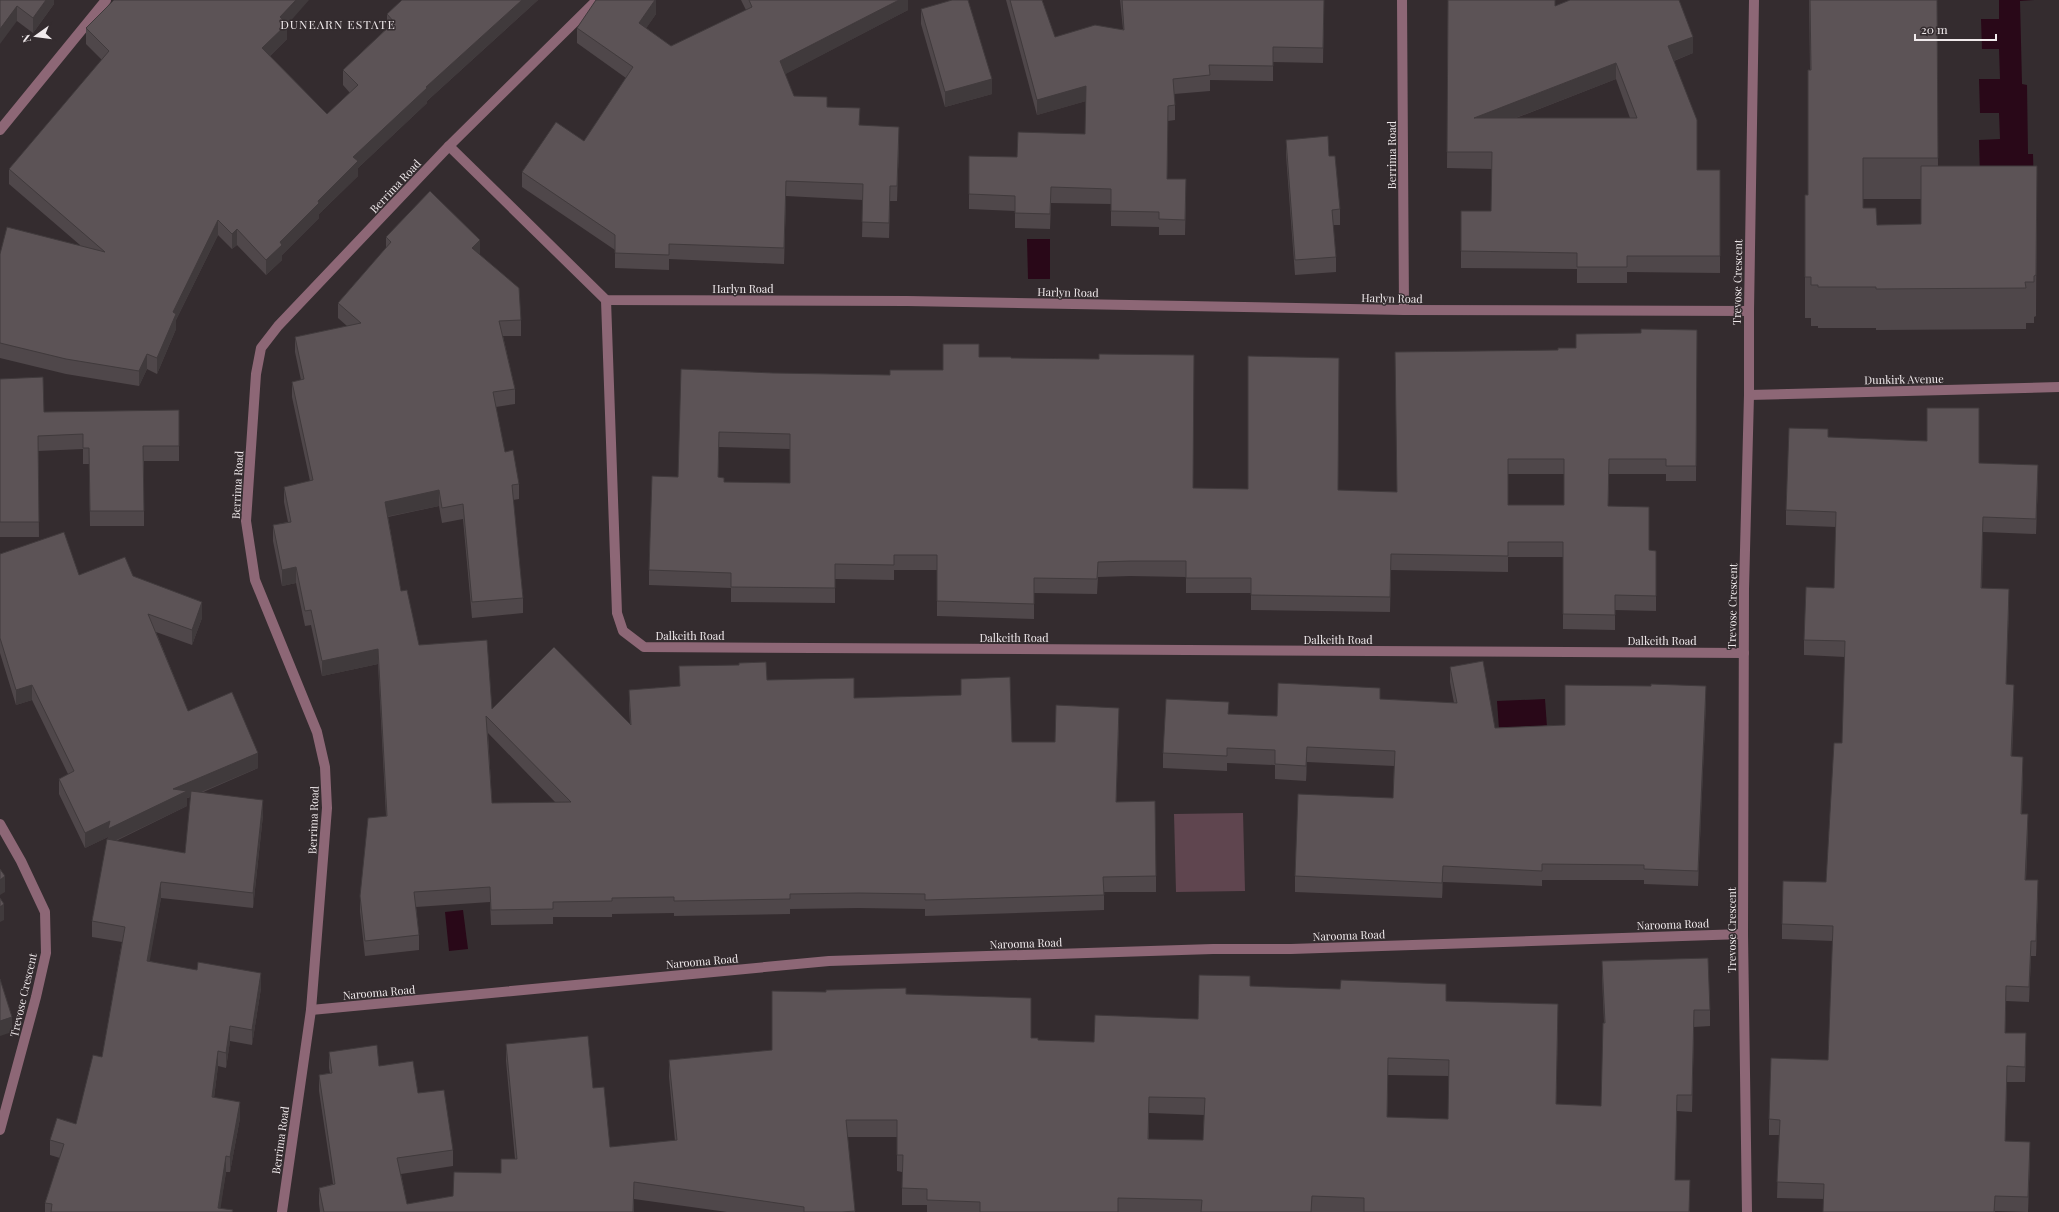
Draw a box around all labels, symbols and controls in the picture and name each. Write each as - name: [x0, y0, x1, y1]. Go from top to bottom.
- north arrow: [16, 16, 56, 56]
- district label: DUNEARN ESTATE: [280, 16, 396, 32]
- scale bar: [1915, 16, 1996, 42]
- text: 20 m: [1921, 21, 1948, 37]
- text: N: [18, 33, 34, 44]
- street label: Berrima Road: [1384, 120, 1399, 189]
- street label: Berrima Road: [366, 155, 424, 216]
- street label: Trevose Crescent: [1729, 239, 1745, 325]
- street label: Harlyn Road: [712, 281, 774, 296]
- street label: Harlyn Road: [1037, 284, 1099, 300]
- street label: Harlyn Road: [1361, 290, 1423, 306]
- street label: Dunkirk Avenue: [1864, 371, 1944, 387]
- street label: Berrima Road: [228, 450, 246, 520]
- street label: Trevose Crescent: [1724, 563, 1740, 649]
- street label: Dalkeith Road: [655, 628, 725, 643]
- street label: Dalkeith Road: [979, 630, 1049, 645]
- street label: Dalkeith Road: [1303, 632, 1373, 647]
- street label: Dalkeith Road: [1627, 633, 1697, 648]
- street label: Berrima Road: [304, 785, 322, 854]
- street label: Trevose Crescent: [1724, 887, 1739, 973]
- street label: Narooma Road: [1636, 915, 1710, 933]
- street label: Narooma Road: [1312, 926, 1386, 944]
- street label: Narooma Road: [989, 934, 1063, 952]
- street label: Narooma Road: [665, 950, 739, 972]
- street label: Trevose Crescent: [6, 951, 40, 1038]
- street label: Narooma Road: [342, 981, 416, 1003]
- street label: Berrima Road: [268, 1105, 292, 1175]

